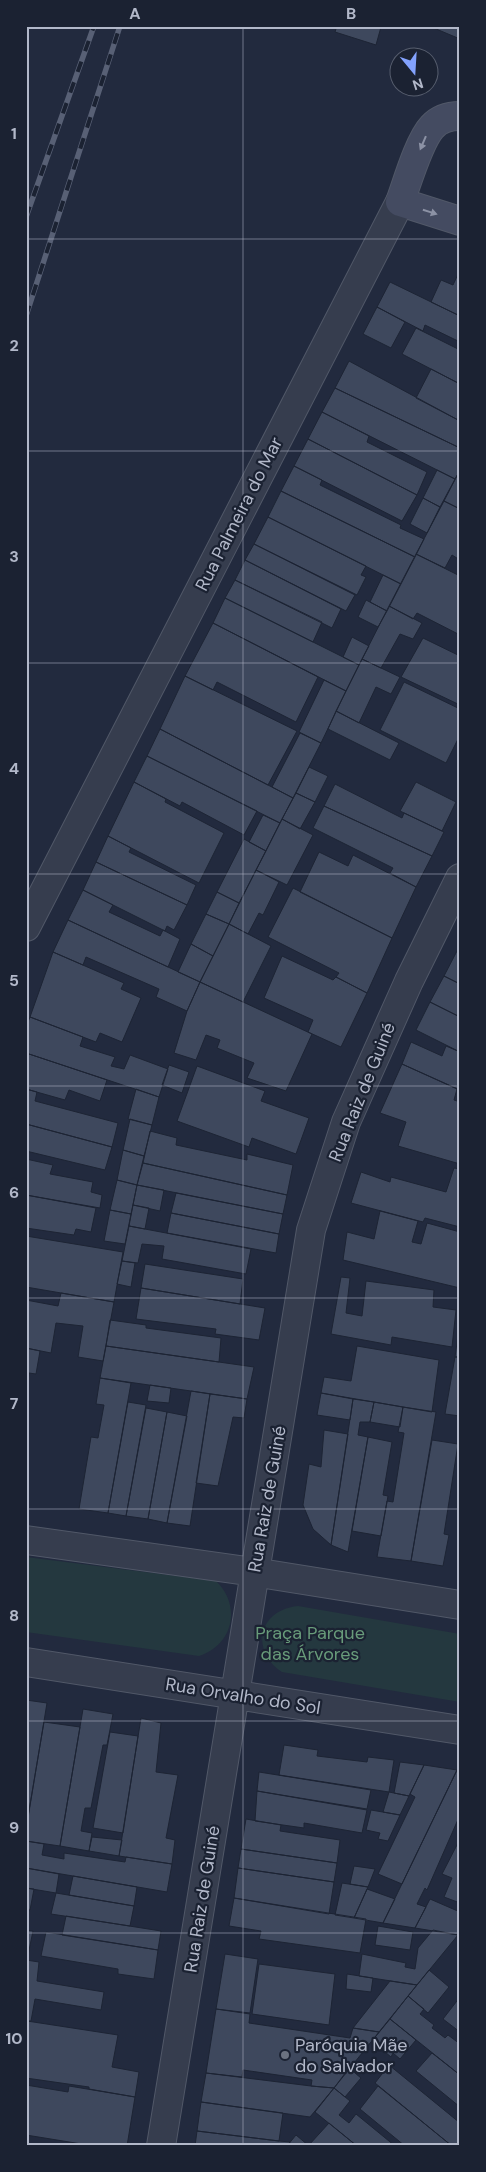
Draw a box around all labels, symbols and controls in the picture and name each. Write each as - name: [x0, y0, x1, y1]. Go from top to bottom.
- text: A: [129, 3, 141, 24]
- text: B: [346, 3, 356, 24]
- north arrow: [388, 48, 438, 98]
- text: N: [410, 74, 426, 95]
- text: 1: [11, 123, 17, 144]
- one-way arrow: [419, 135, 427, 150]
- one-way arrow: [422, 208, 437, 216]
- text: 2: [9, 335, 19, 356]
- street label: Rua Palmeira do Mar: [190, 433, 288, 595]
- text: 3: [9, 546, 19, 567]
- text: 4: [9, 758, 19, 779]
- text: 5: [9, 970, 19, 991]
- street label: Rua Raiz de Guiné: [323, 1019, 401, 1165]
- text: 6: [9, 1182, 19, 1203]
- text: 7: [10, 1393, 19, 1414]
- street label: Rua Raiz de Guiné: [242, 1424, 292, 1574]
- text: 8: [9, 1605, 19, 1626]
- park label: Praça Parque das Árvores: [255, 1621, 365, 1666]
- street label: Rua Orvalho do Sol: [164, 1672, 322, 1720]
- text: 9: [9, 1817, 19, 1838]
- street label: Rua Raiz de Guiné: [179, 1824, 225, 1974]
- text: 10: [5, 2028, 23, 2049]
- place label: Paróquia Mãe do Salvador: [295, 2033, 407, 2078]
- marker: Paróquia Mãe do Salvador: [279, 2049, 291, 2061]

